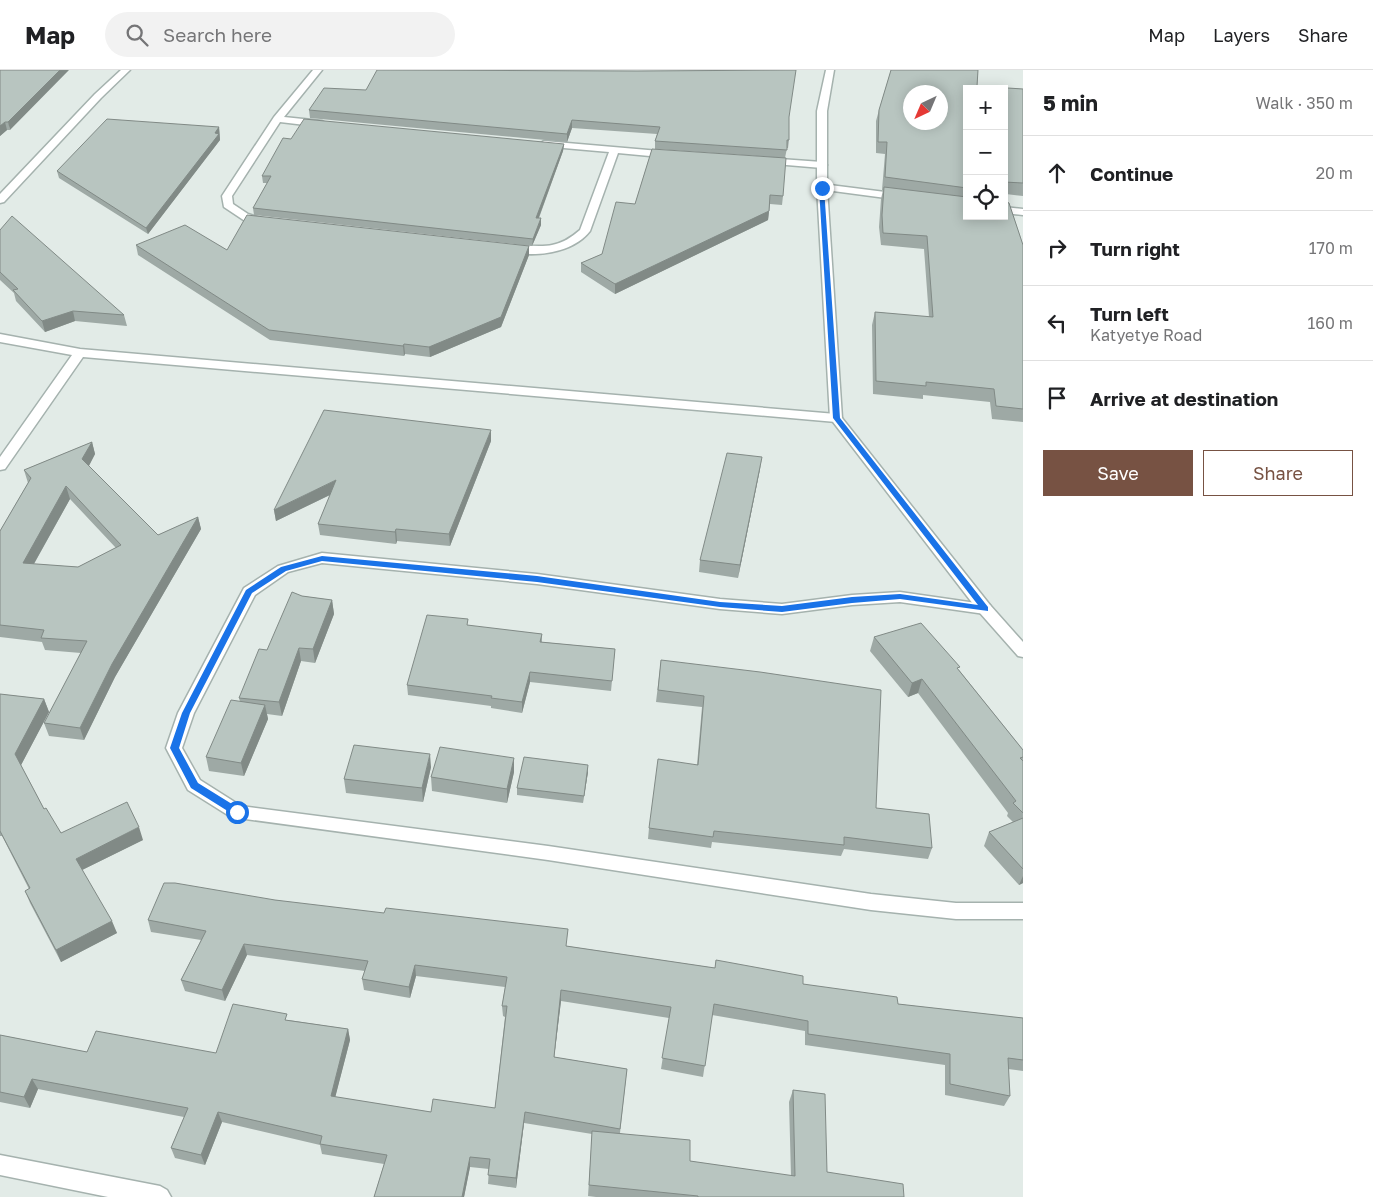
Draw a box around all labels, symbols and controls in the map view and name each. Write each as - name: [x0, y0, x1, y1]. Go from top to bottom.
- search box: [105, 12, 455, 57]
- text: Map: [25, 20, 75, 49]
- icon: search: [123, 21, 151, 49]
- text: Search here: [163, 23, 272, 46]
- text: Map: [1148, 24, 1185, 46]
- text: Layers: [1213, 24, 1270, 46]
- text: Share: [1298, 24, 1348, 46]
- north arrow: [903, 85, 948, 130]
- map controls: [963, 85, 1008, 220]
- button: +: [963, 85, 1008, 130]
- text: 5 min: [1043, 90, 1098, 116]
- text: Walk · 350 m: [1256, 93, 1353, 113]
- button: −: [963, 130, 1008, 175]
- icon: ahead: [1043, 159, 1071, 187]
- text: Continue: [1090, 162, 1173, 185]
- text: 20 m: [1316, 163, 1353, 183]
- button: locate: [963, 175, 1008, 220]
- route end: [811, 177, 834, 200]
- icon: right: [1043, 234, 1071, 262]
- text: Turn right: [1090, 237, 1180, 260]
- text: 170 m: [1309, 238, 1353, 258]
- text: Turn left: [1090, 302, 1169, 325]
- icon: left: [1043, 309, 1071, 337]
- text: 160 m: [1307, 313, 1353, 333]
- text: Katyetye Road: [1090, 325, 1202, 345]
- icon: arrive: [1043, 384, 1071, 412]
- text: Arrive at destination: [1090, 387, 1278, 410]
- button: Save: [1043, 450, 1193, 496]
- button: Share: [1203, 450, 1353, 496]
- route start: [226, 801, 249, 824]

